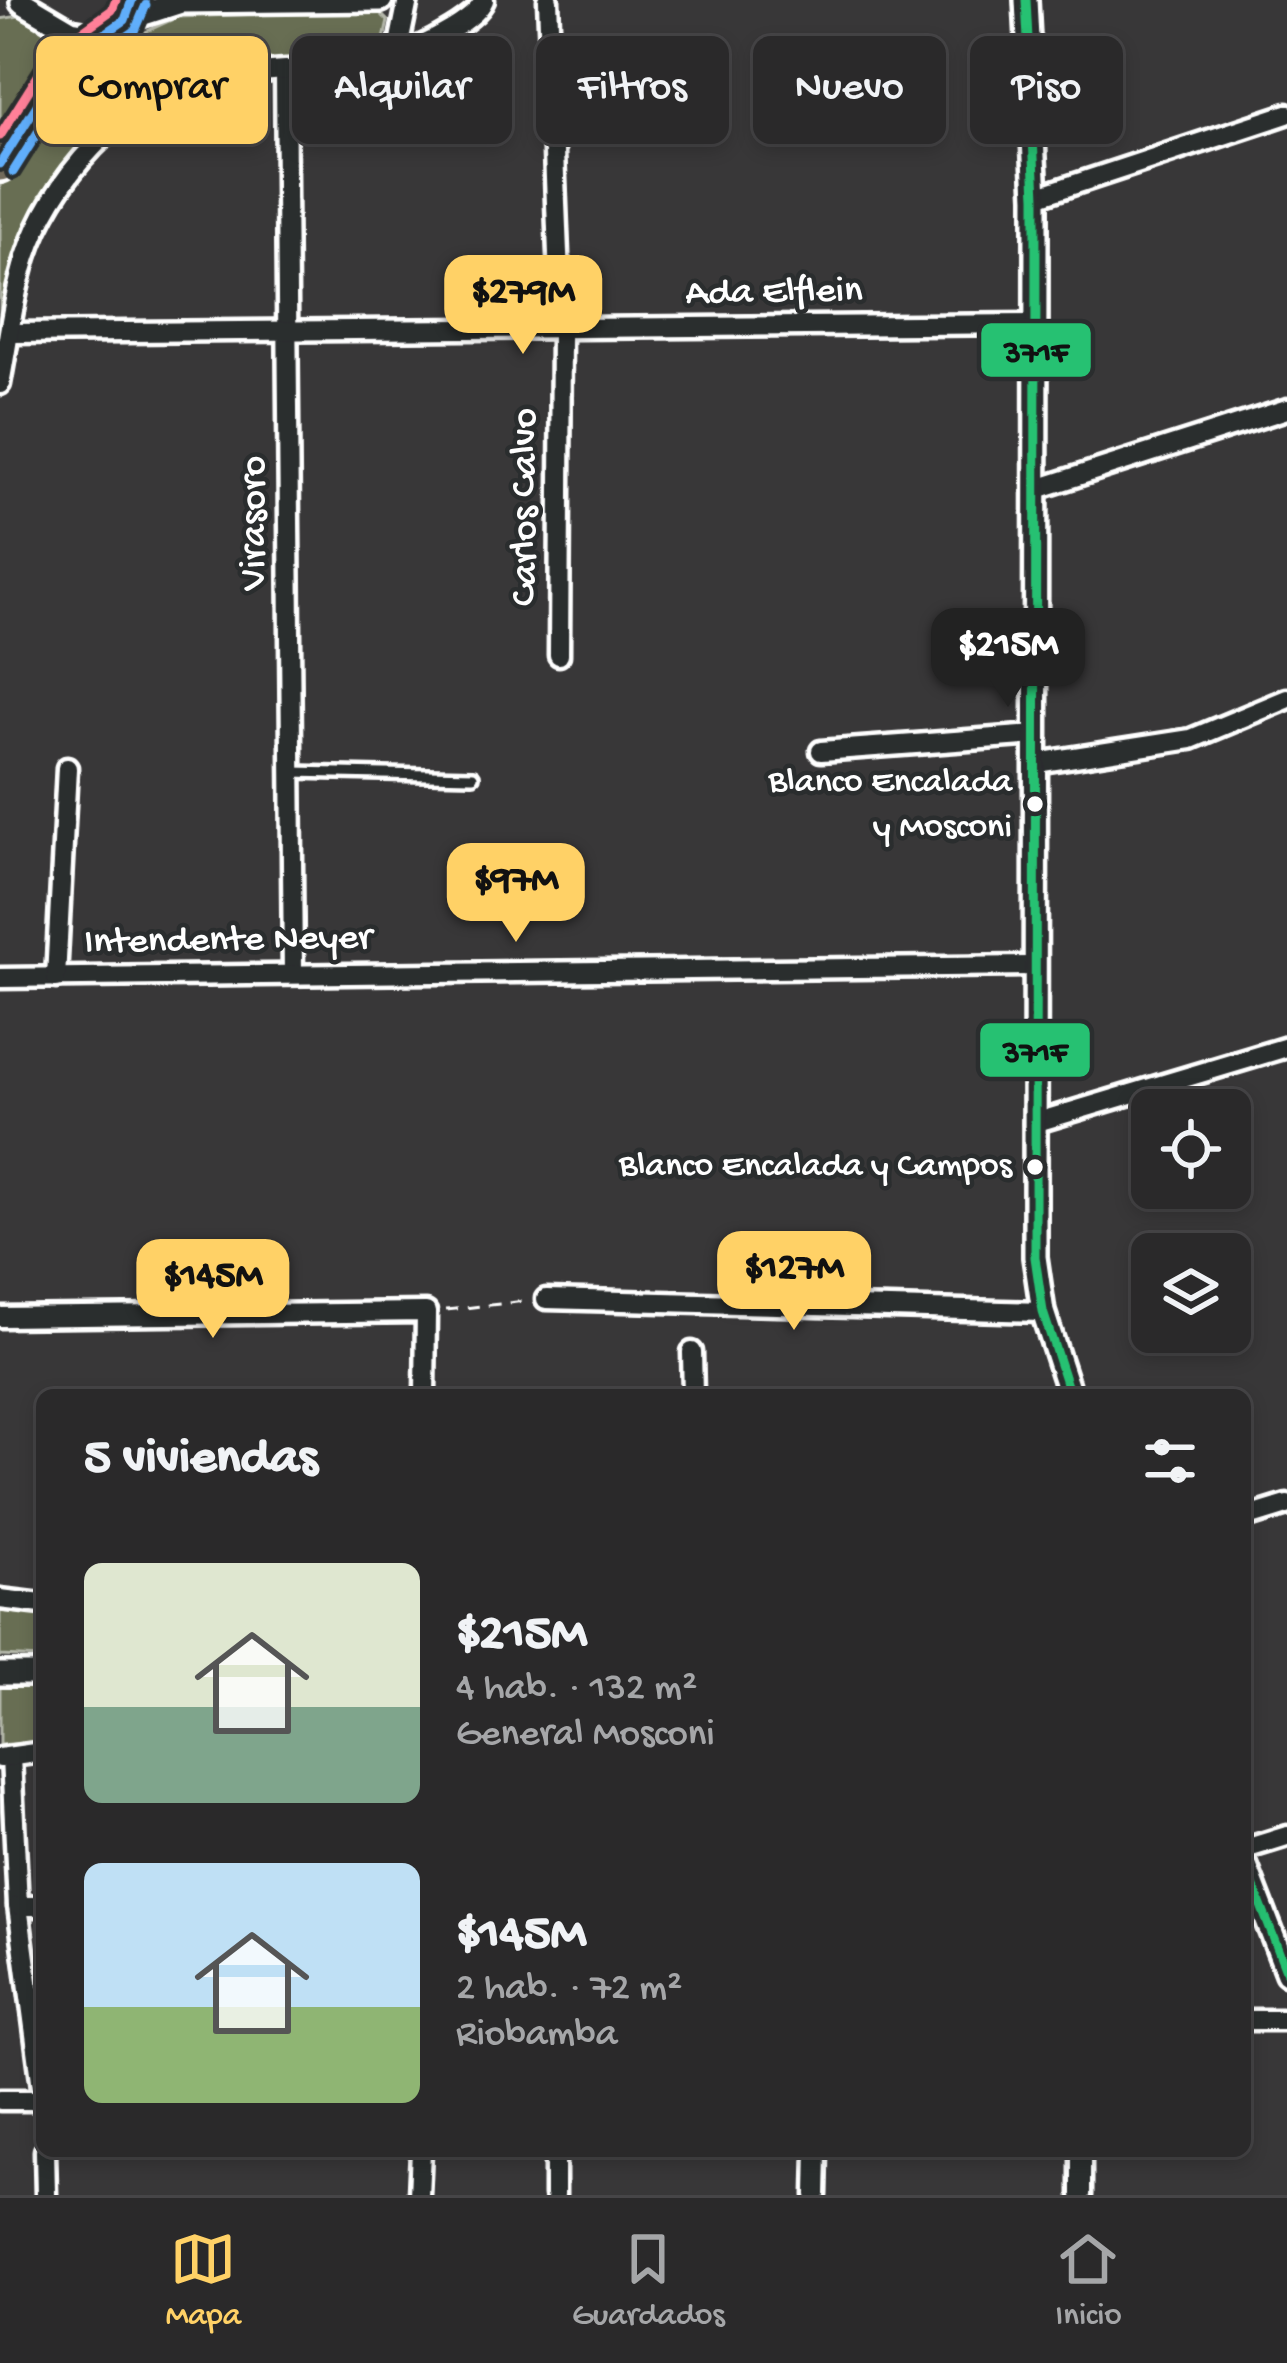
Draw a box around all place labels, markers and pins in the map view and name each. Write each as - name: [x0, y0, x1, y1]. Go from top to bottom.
- pin: $279M: [439, 255, 607, 357]
- pin: $215M: [924, 608, 1092, 710]
- place label: Blanco Encalada y Mosconi: [767, 762, 1013, 850]
- marker: Blanco Encalada y Mosconi: [1024, 793, 1046, 815]
- pin: $97M: [445, 843, 587, 945]
- place label: Blanco Encalada y Campos: [618, 1146, 1014, 1189]
- marker: Blanco Encalada y Campos: [1024, 1156, 1046, 1178]
- pin: $127M: [710, 1231, 878, 1333]
- pin: $145M: [129, 1239, 297, 1341]

